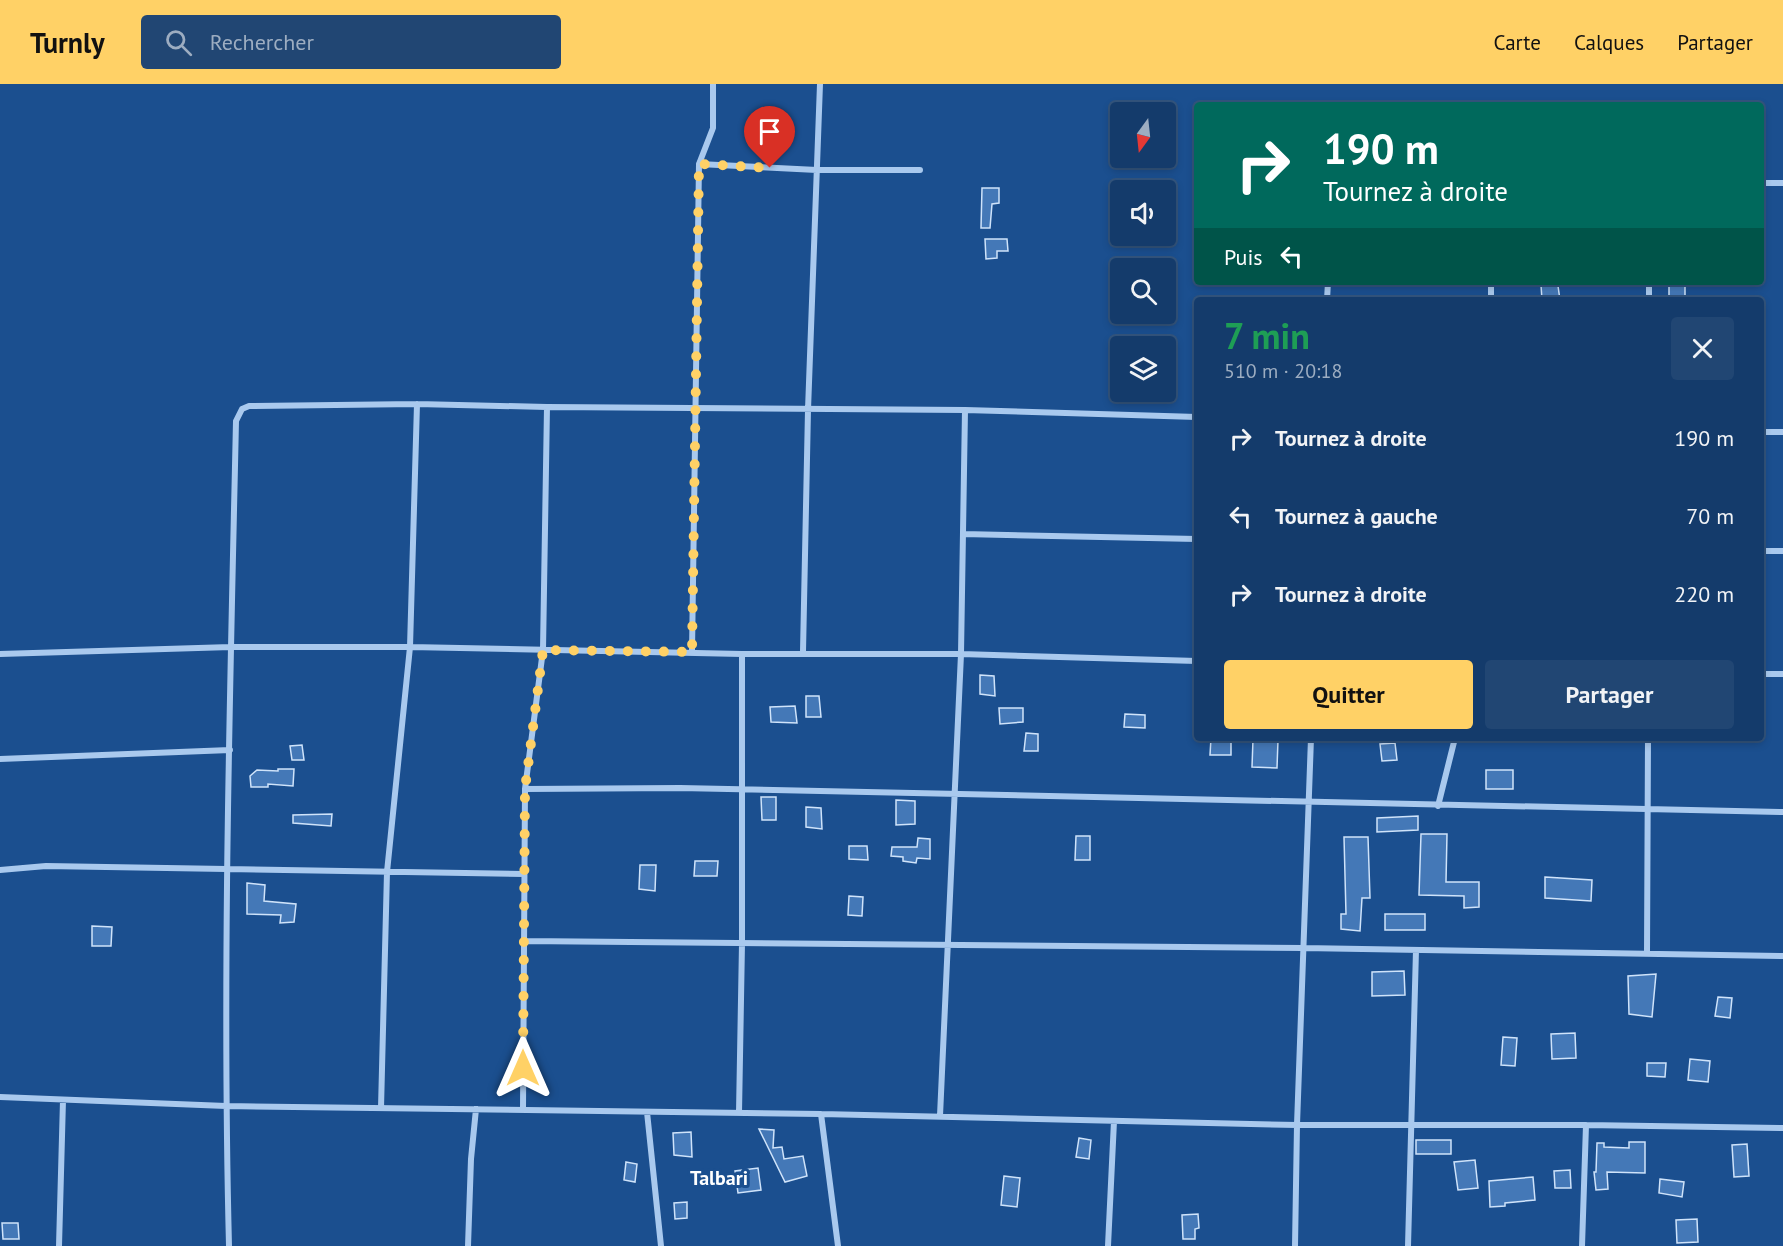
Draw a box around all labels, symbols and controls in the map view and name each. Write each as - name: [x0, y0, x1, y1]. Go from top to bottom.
- search box: [141, 15, 561, 69]
- text: Turnly: [30, 24, 105, 61]
- icon: search: [162, 26, 195, 59]
- text: Rechercher: [210, 28, 314, 56]
- text: Carte: [1494, 29, 1541, 56]
- text: Calques: [1574, 29, 1644, 56]
- text: Partager: [1677, 29, 1753, 56]
- north arrow: [1110, 102, 1176, 168]
- map controls: [1110, 102, 1176, 402]
- pin: [744, 106, 795, 168]
- icon: arrive: [753, 115, 786, 148]
- text: 190 m: [1323, 121, 1439, 176]
- icon: right: [1224, 126, 1302, 204]
- text: Tournez à droite: [1323, 174, 1508, 208]
- button: sound: [1110, 180, 1176, 246]
- icon: left: [1275, 240, 1308, 273]
- text: Puis: [1224, 243, 1263, 271]
- button: search: [1110, 258, 1176, 324]
- text: 7 min: [1224, 312, 1310, 359]
- button: close: [1671, 317, 1734, 380]
- button: layers: [1110, 336, 1176, 402]
- text: 510 m · 20:18: [1224, 358, 1342, 384]
- icon: right: [1224, 422, 1257, 455]
- text: Tournez à droite: [1275, 424, 1427, 452]
- text: 190 m: [1674, 424, 1734, 452]
- icon: left: [1224, 500, 1257, 533]
- text: Tournez à gauche: [1275, 502, 1438, 530]
- text: 70 m: [1686, 502, 1734, 530]
- icon: right: [1224, 578, 1257, 611]
- text: Tournez à droite: [1275, 580, 1427, 608]
- text: 220 m: [1674, 580, 1734, 608]
- button: Quitter: [1224, 660, 1473, 729]
- button: Partager: [1485, 660, 1734, 729]
- position arrow: [491, 1036, 555, 1100]
- district label: Talbari: [690, 1165, 748, 1191]

